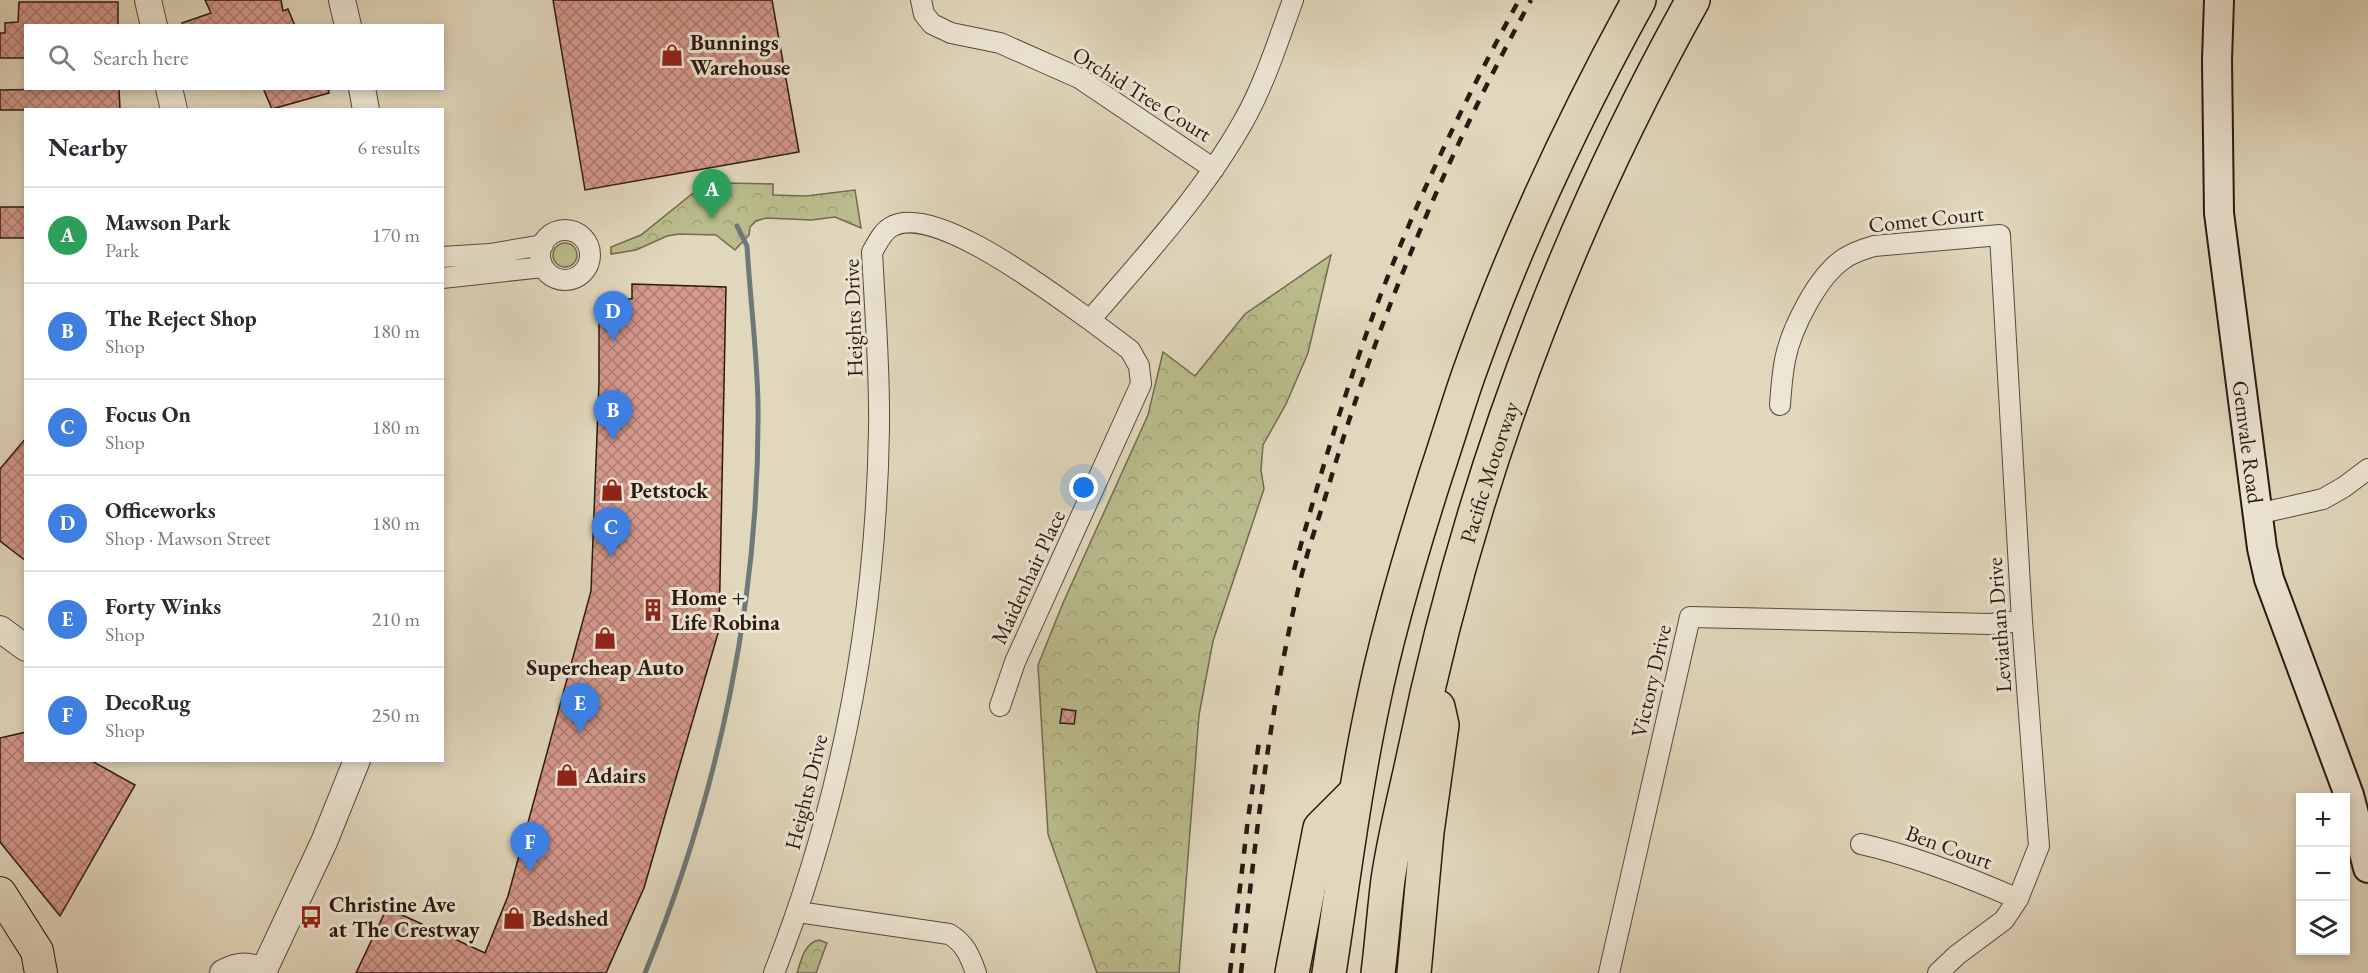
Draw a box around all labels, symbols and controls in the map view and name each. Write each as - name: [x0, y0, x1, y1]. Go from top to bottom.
- search box: [24, 24, 444, 90]
- place label: Bunnings Warehouse: [690, 28, 790, 82]
- street label: Orchid Tree Court: [1067, 40, 1217, 148]
- icon: search: [45, 41, 78, 74]
- shop icon: Bunnings Warehouse: [659, 42, 685, 68]
- text: Search here: [93, 43, 188, 72]
- text: Nearby: [48, 130, 128, 164]
- text: 6 results: [357, 134, 420, 160]
- pin: A: [692, 170, 732, 219]
- street label: Comet Court: [1867, 199, 1985, 239]
- text: Mawson Park: [105, 208, 230, 237]
- text: A: [60, 222, 75, 248]
- text: 170 m: [372, 222, 420, 248]
- text: Park: [105, 237, 139, 263]
- street label: Heights Drive: [836, 258, 870, 378]
- pin: D: [594, 292, 632, 341]
- text: The Reject Shop: [105, 304, 257, 333]
- text: B: [61, 318, 74, 344]
- text: 180 m: [372, 318, 420, 344]
- text: Shop: [105, 333, 145, 359]
- street label: Gemvale Road: [2226, 379, 2271, 506]
- pin: B: [594, 390, 632, 440]
- street label: Pacific Motorway: [1453, 397, 1525, 546]
- text: Focus On: [105, 400, 191, 429]
- text: C: [60, 414, 75, 440]
- text: 180 m: [372, 414, 420, 440]
- text: Shop: [105, 429, 145, 455]
- your location: [1069, 473, 1098, 502]
- place label: Petstock: [630, 476, 709, 505]
- shop icon: Petstock: [599, 477, 625, 503]
- text: Officeworks: [105, 496, 216, 525]
- street label: Maidenhair Place: [984, 505, 1072, 649]
- pin: C: [592, 508, 630, 557]
- text: D: [60, 510, 75, 536]
- text: 180 m: [372, 510, 420, 536]
- text: Shop · Mawson Street: [105, 525, 271, 551]
- street label: Leviathan Drive: [1980, 556, 2018, 693]
- place label: Home + Life Robina: [671, 583, 780, 637]
- text: Forty Winks: [105, 592, 221, 621]
- building icon: Home + Life Robina: [640, 597, 666, 623]
- text: E: [62, 606, 73, 632]
- text: 210 m: [372, 606, 420, 632]
- text: Shop: [105, 621, 145, 647]
- street label: Victory Drive: [1624, 621, 1678, 740]
- shop icon: Supercheap Auto: [592, 625, 618, 651]
- place label: Supercheap Auto: [526, 653, 684, 682]
- pin: E: [560, 684, 600, 733]
- text: DecoRug: [105, 688, 191, 717]
- text: F: [62, 702, 73, 728]
- text: 250 m: [372, 702, 420, 728]
- text: Shop: [105, 717, 145, 743]
- street label: Heights Drive: [778, 731, 834, 853]
- place label: Adairs: [584, 761, 646, 790]
- shop icon: Adairs: [554, 762, 580, 788]
- map controls: [2296, 793, 2350, 955]
- button: +: [2296, 793, 2350, 847]
- street label: Ben Court: [1902, 818, 1996, 876]
- pin: F: [510, 822, 550, 872]
- button: −: [2296, 847, 2350, 901]
- place label: Christine Ave at The Crestway: [329, 890, 480, 944]
- button: layers: [2296, 901, 2350, 955]
- bus stop icon: Christine Ave at The Crestway: [298, 904, 324, 930]
- place label: Bedshed: [532, 904, 609, 933]
- shop icon: Bedshed: [501, 905, 527, 931]

